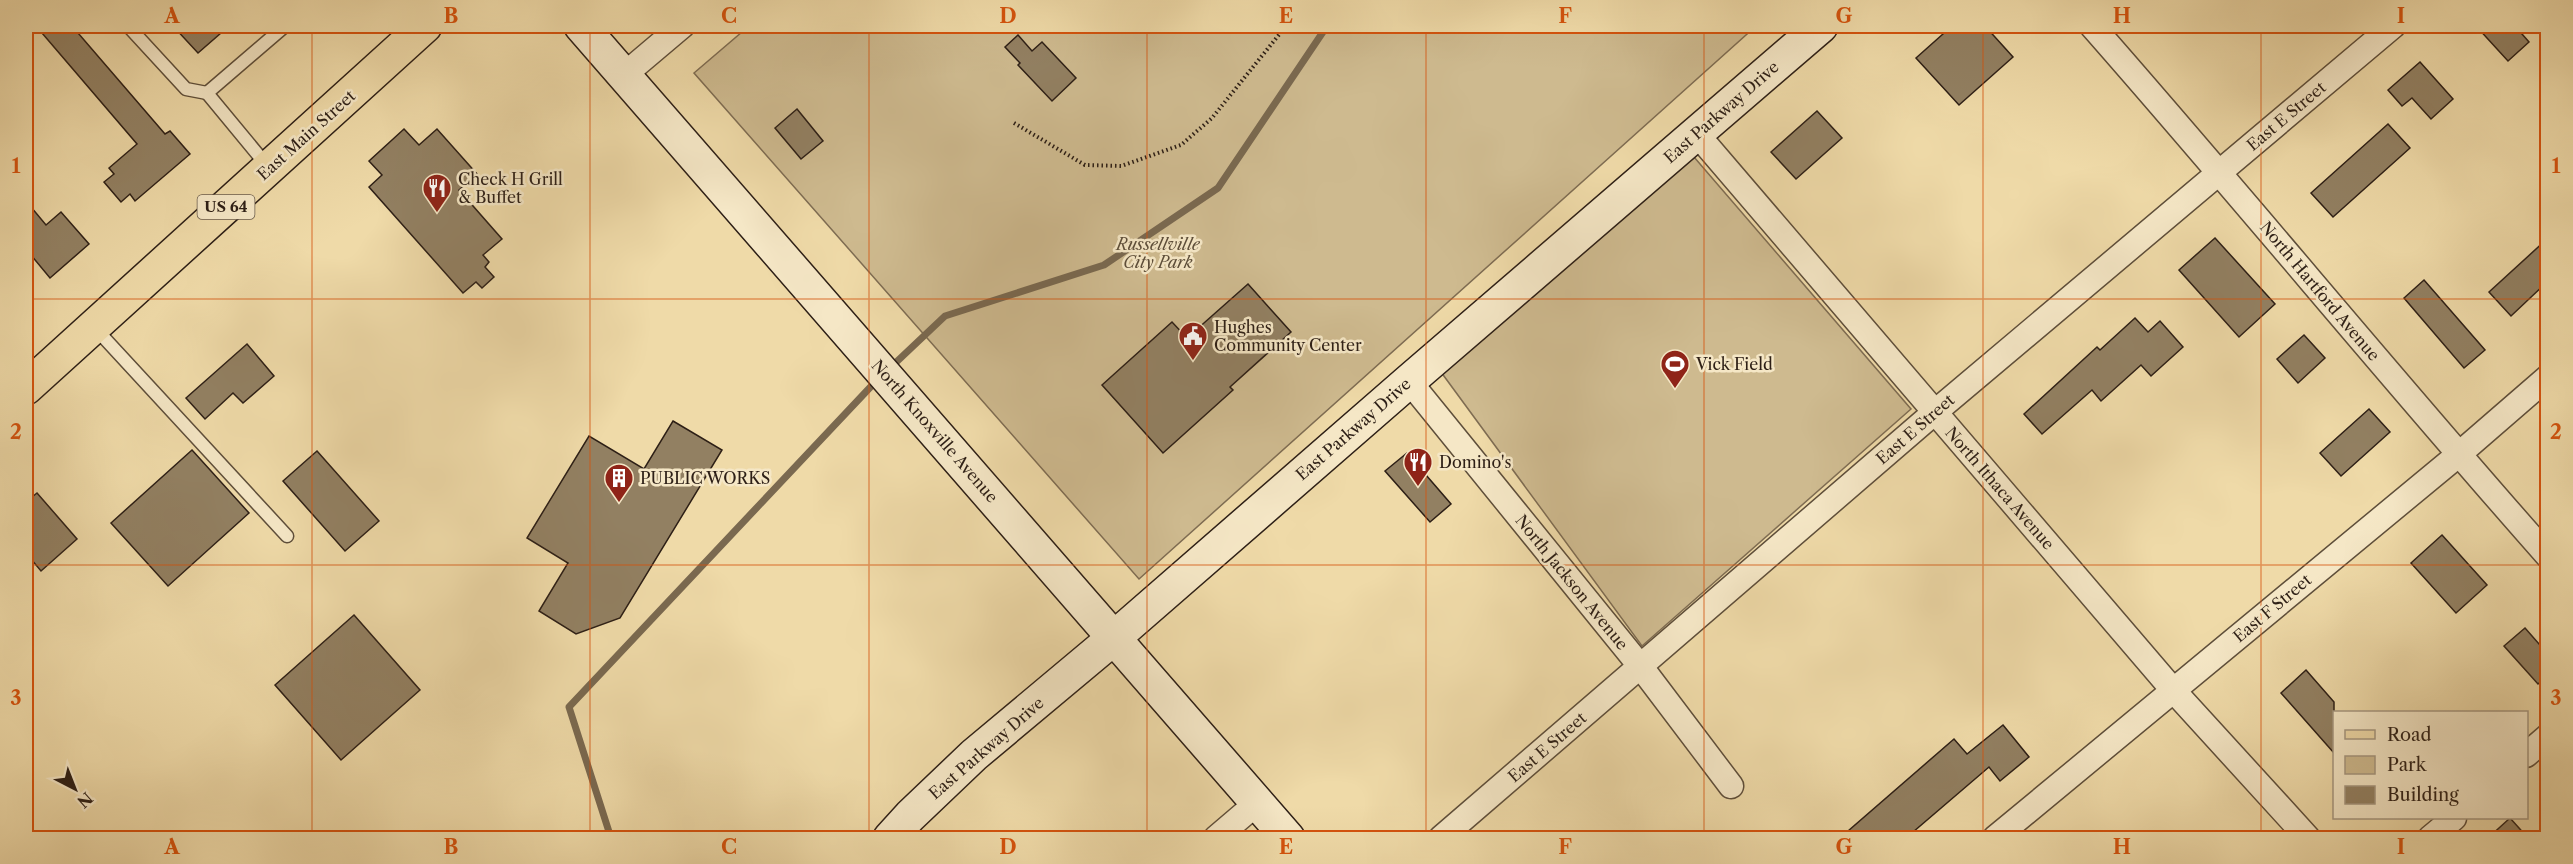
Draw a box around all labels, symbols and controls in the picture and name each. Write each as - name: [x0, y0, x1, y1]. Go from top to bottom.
- text: A: [163, 4, 180, 28]
- text: B: [444, 4, 459, 28]
- text: C: [721, 4, 737, 28]
- text: D: [999, 4, 1017, 28]
- text: E: [1279, 4, 1293, 28]
- text: F: [1558, 4, 1572, 28]
- text: G: [1836, 4, 1853, 28]
- text: H: [2113, 4, 2131, 28]
- text: I: [2397, 4, 2405, 28]
- street label: East Parkway Drive: [1659, 57, 1783, 167]
- street label: East E Street: [2242, 77, 2330, 155]
- street label: East Main Street: [253, 85, 359, 184]
- text: 1: [12, 154, 21, 178]
- text: 1: [2552, 154, 2561, 178]
- place label: Check H Grill & Buffet: [458, 169, 563, 207]
- restaurant icon: Check H Grill & Buffet: [421, 172, 453, 214]
- road number: US 64: [198, 195, 254, 219]
- street label: North Hartford Avenue: [2256, 217, 2384, 365]
- park label: Russellville City Park: [1114, 234, 1201, 272]
- place label: Hughes Community Center: [1214, 317, 1362, 355]
- public building icon: Hughes Community Center: [1177, 320, 1209, 362]
- sports icon: Vick Field: [1659, 348, 1691, 390]
- place label: Vick Field: [1695, 354, 1773, 374]
- street label: North Knoxville Avenue: [867, 355, 1003, 507]
- street label: East Parkway Drive: [1291, 374, 1415, 484]
- street label: East E Street: [1872, 389, 1958, 468]
- text: 2: [10, 420, 22, 444]
- text: 2: [2550, 420, 2562, 444]
- street label: North Ithaca Avenue: [1941, 422, 2059, 554]
- restaurant icon: Domino's: [1402, 446, 1434, 488]
- place label: Domino's: [1439, 452, 1511, 472]
- building icon: PUBLIC WORKS: [603, 462, 635, 504]
- place label: PUBLIC WORKS: [640, 468, 770, 488]
- street label: North Jackson Avenue: [1511, 510, 1633, 654]
- street label: East F Street: [2229, 569, 2315, 646]
- text: 3: [10, 686, 22, 710]
- text: 3: [2550, 686, 2562, 710]
- street label: East Parkway Drive: [924, 693, 1048, 803]
- street label: East E Street: [1504, 707, 1590, 786]
- legend: [2333, 711, 2528, 819]
- text: Road: [2387, 724, 2432, 746]
- text: Park: [2387, 754, 2428, 776]
- north arrow: [45, 759, 105, 819]
- text: Building: [2387, 784, 2459, 806]
- text: N: [73, 788, 97, 812]
- text: A: [163, 835, 180, 859]
- text: B: [444, 835, 459, 859]
- text: C: [721, 835, 737, 859]
- text: D: [999, 835, 1017, 859]
- text: E: [1279, 835, 1293, 859]
- text: F: [1558, 835, 1572, 859]
- text: G: [1836, 835, 1853, 859]
- text: H: [2113, 835, 2131, 859]
- text: I: [2397, 835, 2405, 859]

